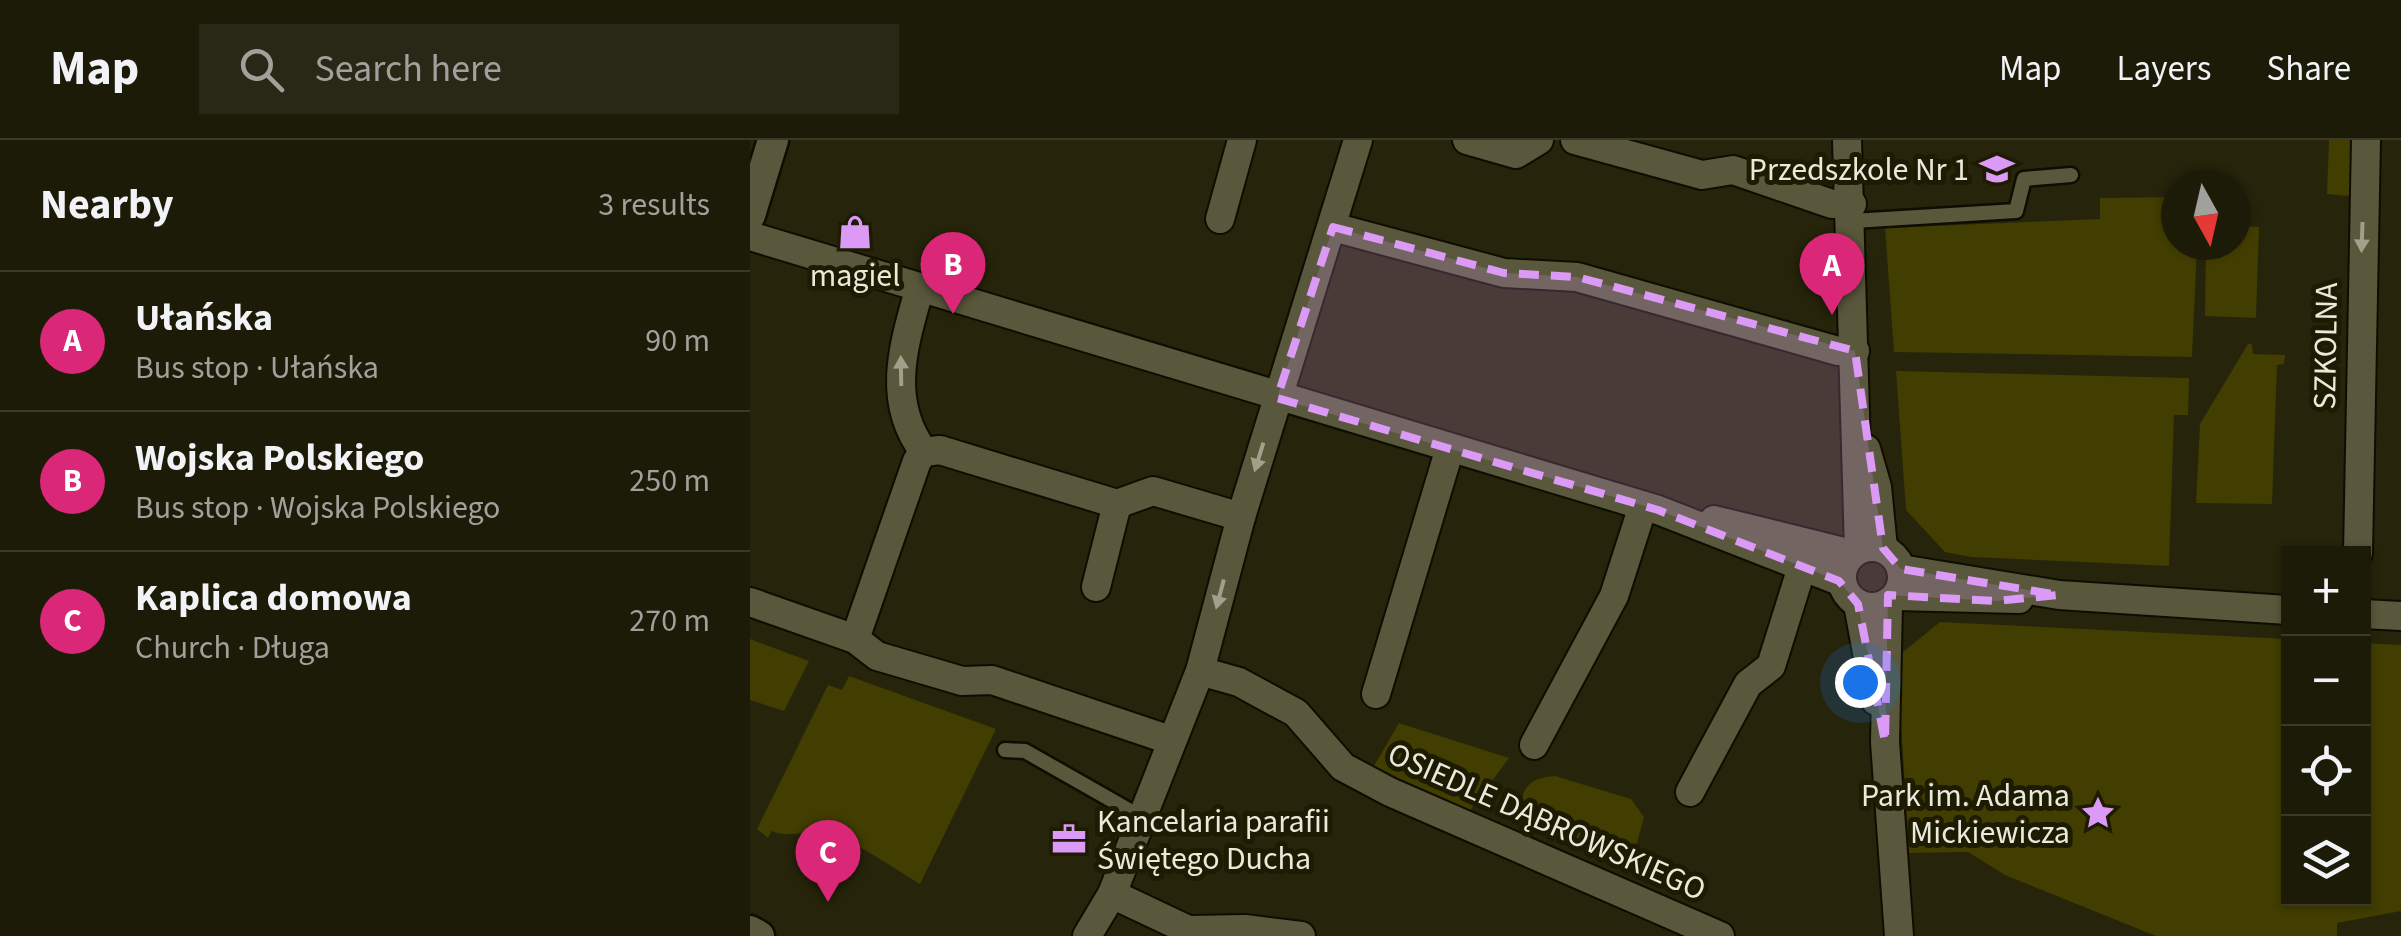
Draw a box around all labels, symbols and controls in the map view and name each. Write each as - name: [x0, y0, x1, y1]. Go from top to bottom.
- search box: [199, 24, 899, 114]
- text: Map: [50, 35, 139, 103]
- icon: search: [234, 42, 289, 97]
- text: Search here: [314, 42, 502, 96]
- text: Map: [1999, 44, 2062, 94]
- text: Layers: [2117, 44, 2211, 94]
- text: Share: [2266, 44, 2351, 94]
- place label: Przedszkole Nr 1: [1749, 147, 1969, 193]
- school or university icon: Przedszkole Nr 1: [1978, 150, 2016, 188]
- north arrow: [2161, 170, 2251, 260]
- text: Nearby: [40, 175, 174, 235]
- text: 3 results: [598, 182, 710, 228]
- shop icon: magiel: [836, 213, 874, 251]
- one-way arrow: [2354, 222, 2370, 254]
- pin: B: [920, 231, 986, 314]
- pin: A: [1800, 232, 1864, 315]
- place label: magiel: [810, 253, 900, 299]
- street label: SZKOLNA: [2302, 281, 2350, 410]
- text: Ułańska: [135, 291, 273, 345]
- text: A: [63, 318, 82, 364]
- text: 90 m: [645, 318, 710, 364]
- text: Bus stop · Ułańska: [135, 345, 379, 391]
- one-way arrow: [892, 355, 908, 386]
- text: Wojska Polskiego: [135, 431, 424, 485]
- one-way arrow: [1251, 443, 1266, 473]
- text: B: [63, 458, 82, 504]
- text: 250 m: [629, 458, 710, 504]
- text: Bus stop · Wojska Polskiego: [135, 485, 500, 531]
- map controls: [2281, 546, 2371, 906]
- button: +: [2281, 546, 2371, 636]
- text: Kaplica domowa: [135, 571, 412, 625]
- one-way arrow: [1212, 579, 1228, 610]
- text: C: [63, 598, 82, 644]
- text: 270 m: [629, 598, 710, 644]
- text: Church · Długa: [135, 625, 330, 671]
- button: −: [2281, 636, 2371, 726]
- your location: [1835, 657, 1886, 708]
- button: locate: [2281, 726, 2371, 816]
- street label: OSIEDLE DĄBROWSKIEGO: [1380, 731, 1713, 913]
- place label: Park im. Adama Mickiewicza: [1861, 773, 2070, 856]
- place icon: Park im. Adama Mickiewicza: [2079, 794, 2117, 832]
- place label: Kancelaria parafii Świętego Ducha: [1097, 799, 1330, 882]
- button: layers: [2281, 816, 2371, 906]
- pin: C: [796, 820, 860, 902]
- office icon: Kancelaria parafii Świętego Ducha: [1050, 820, 1088, 858]

